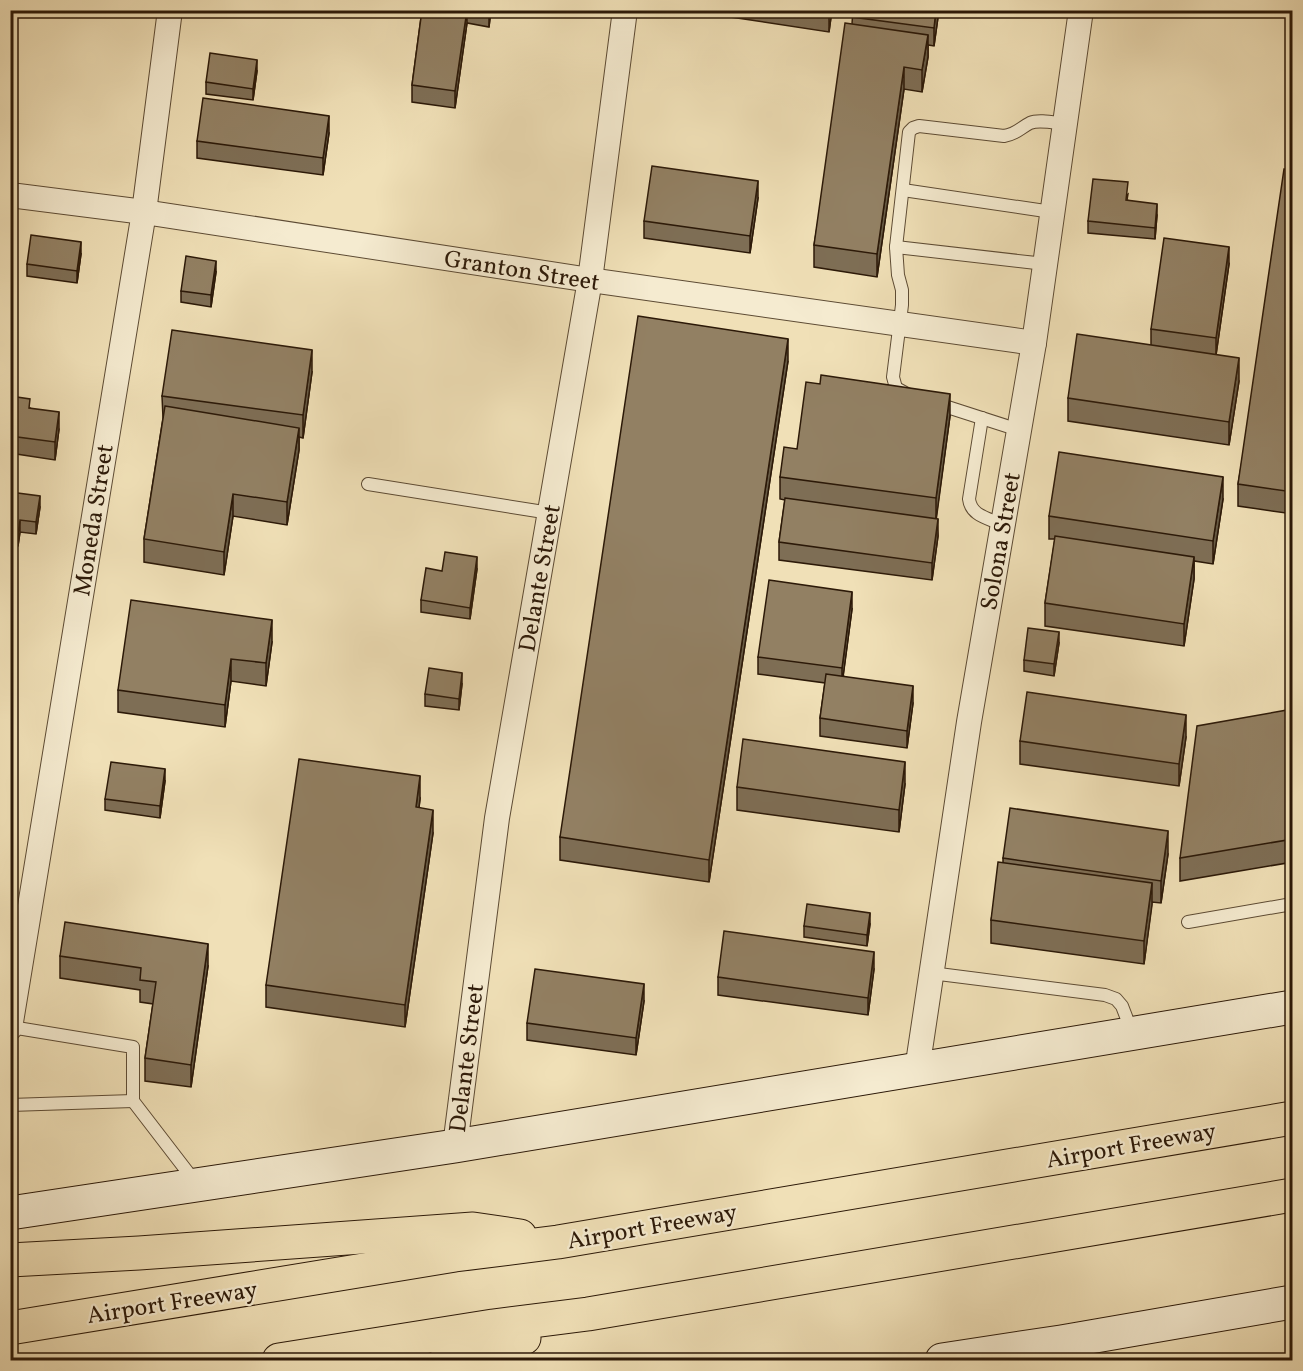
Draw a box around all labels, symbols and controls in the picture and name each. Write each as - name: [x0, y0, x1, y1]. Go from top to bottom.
- street label: Granton Street: [442, 243, 602, 301]
- street label: Moneda Street: [66, 442, 124, 599]
- street label: Solona Street: [973, 470, 1031, 613]
- street label: Delante Street: [511, 502, 571, 655]
- street label: Delante Street: [442, 982, 494, 1135]
- street label: Airport Freeway: [1044, 1115, 1219, 1179]
- street label: Airport Freeway: [565, 1196, 740, 1260]
- street label: Airport Freeway: [85, 1274, 260, 1334]

